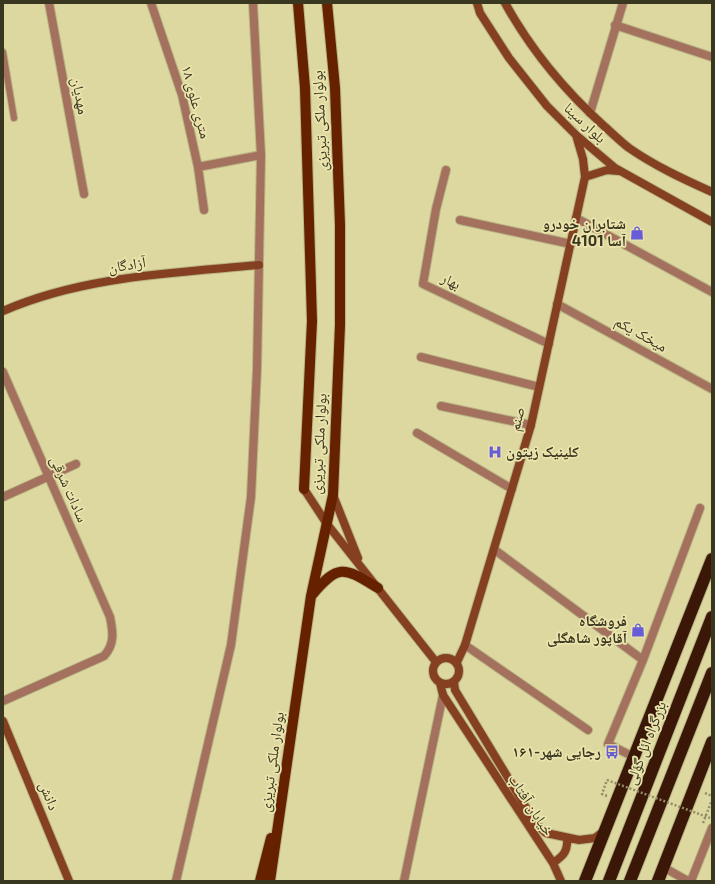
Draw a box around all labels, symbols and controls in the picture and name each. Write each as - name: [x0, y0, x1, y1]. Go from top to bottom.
- street label: ۱۸ متری علوی: [177, 63, 215, 141]
- street label: بولوار ملکی تبریزی: [307, 70, 333, 172]
- street label: مهدیان: [67, 76, 93, 116]
- street label: بلوار سینا: [560, 98, 610, 147]
- place label: شتابران خودرو 4101 آسا: [542, 214, 627, 249]
- shop icon: شتابران خودرو 4101 آسا: [629, 225, 645, 241]
- street label: آزادگان: [107, 252, 148, 278]
- street label: بهار: [437, 267, 464, 293]
- street label: میخک یکم: [611, 311, 671, 357]
- street label: بولوار ملکی تبریزی: [306, 393, 332, 495]
- street label: صنم: [504, 405, 530, 433]
- place label: کلینیک زیتون: [506, 442, 579, 461]
- hospital icon: کلینیک زیتون: [487, 444, 503, 460]
- street label: سادات شرقی: [45, 453, 93, 526]
- place label: فروشگاه آقاپور شاهگلی: [547, 611, 628, 647]
- shop icon: فروشگاه آقاپور شاهگلی: [630, 622, 646, 638]
- street label: بزرگراه ائل گؤلی: [621, 698, 671, 788]
- street label: بولوار ملکی تبریزی: [255, 711, 289, 813]
- place label: ۱۶۱-رجایی شهر: [512, 742, 601, 761]
- bus stop icon: ۱۶۱-رجایی شهر: [604, 744, 620, 760]
- street label: خیابان آفتاب: [504, 770, 559, 840]
- street label: دانش: [34, 779, 64, 813]

